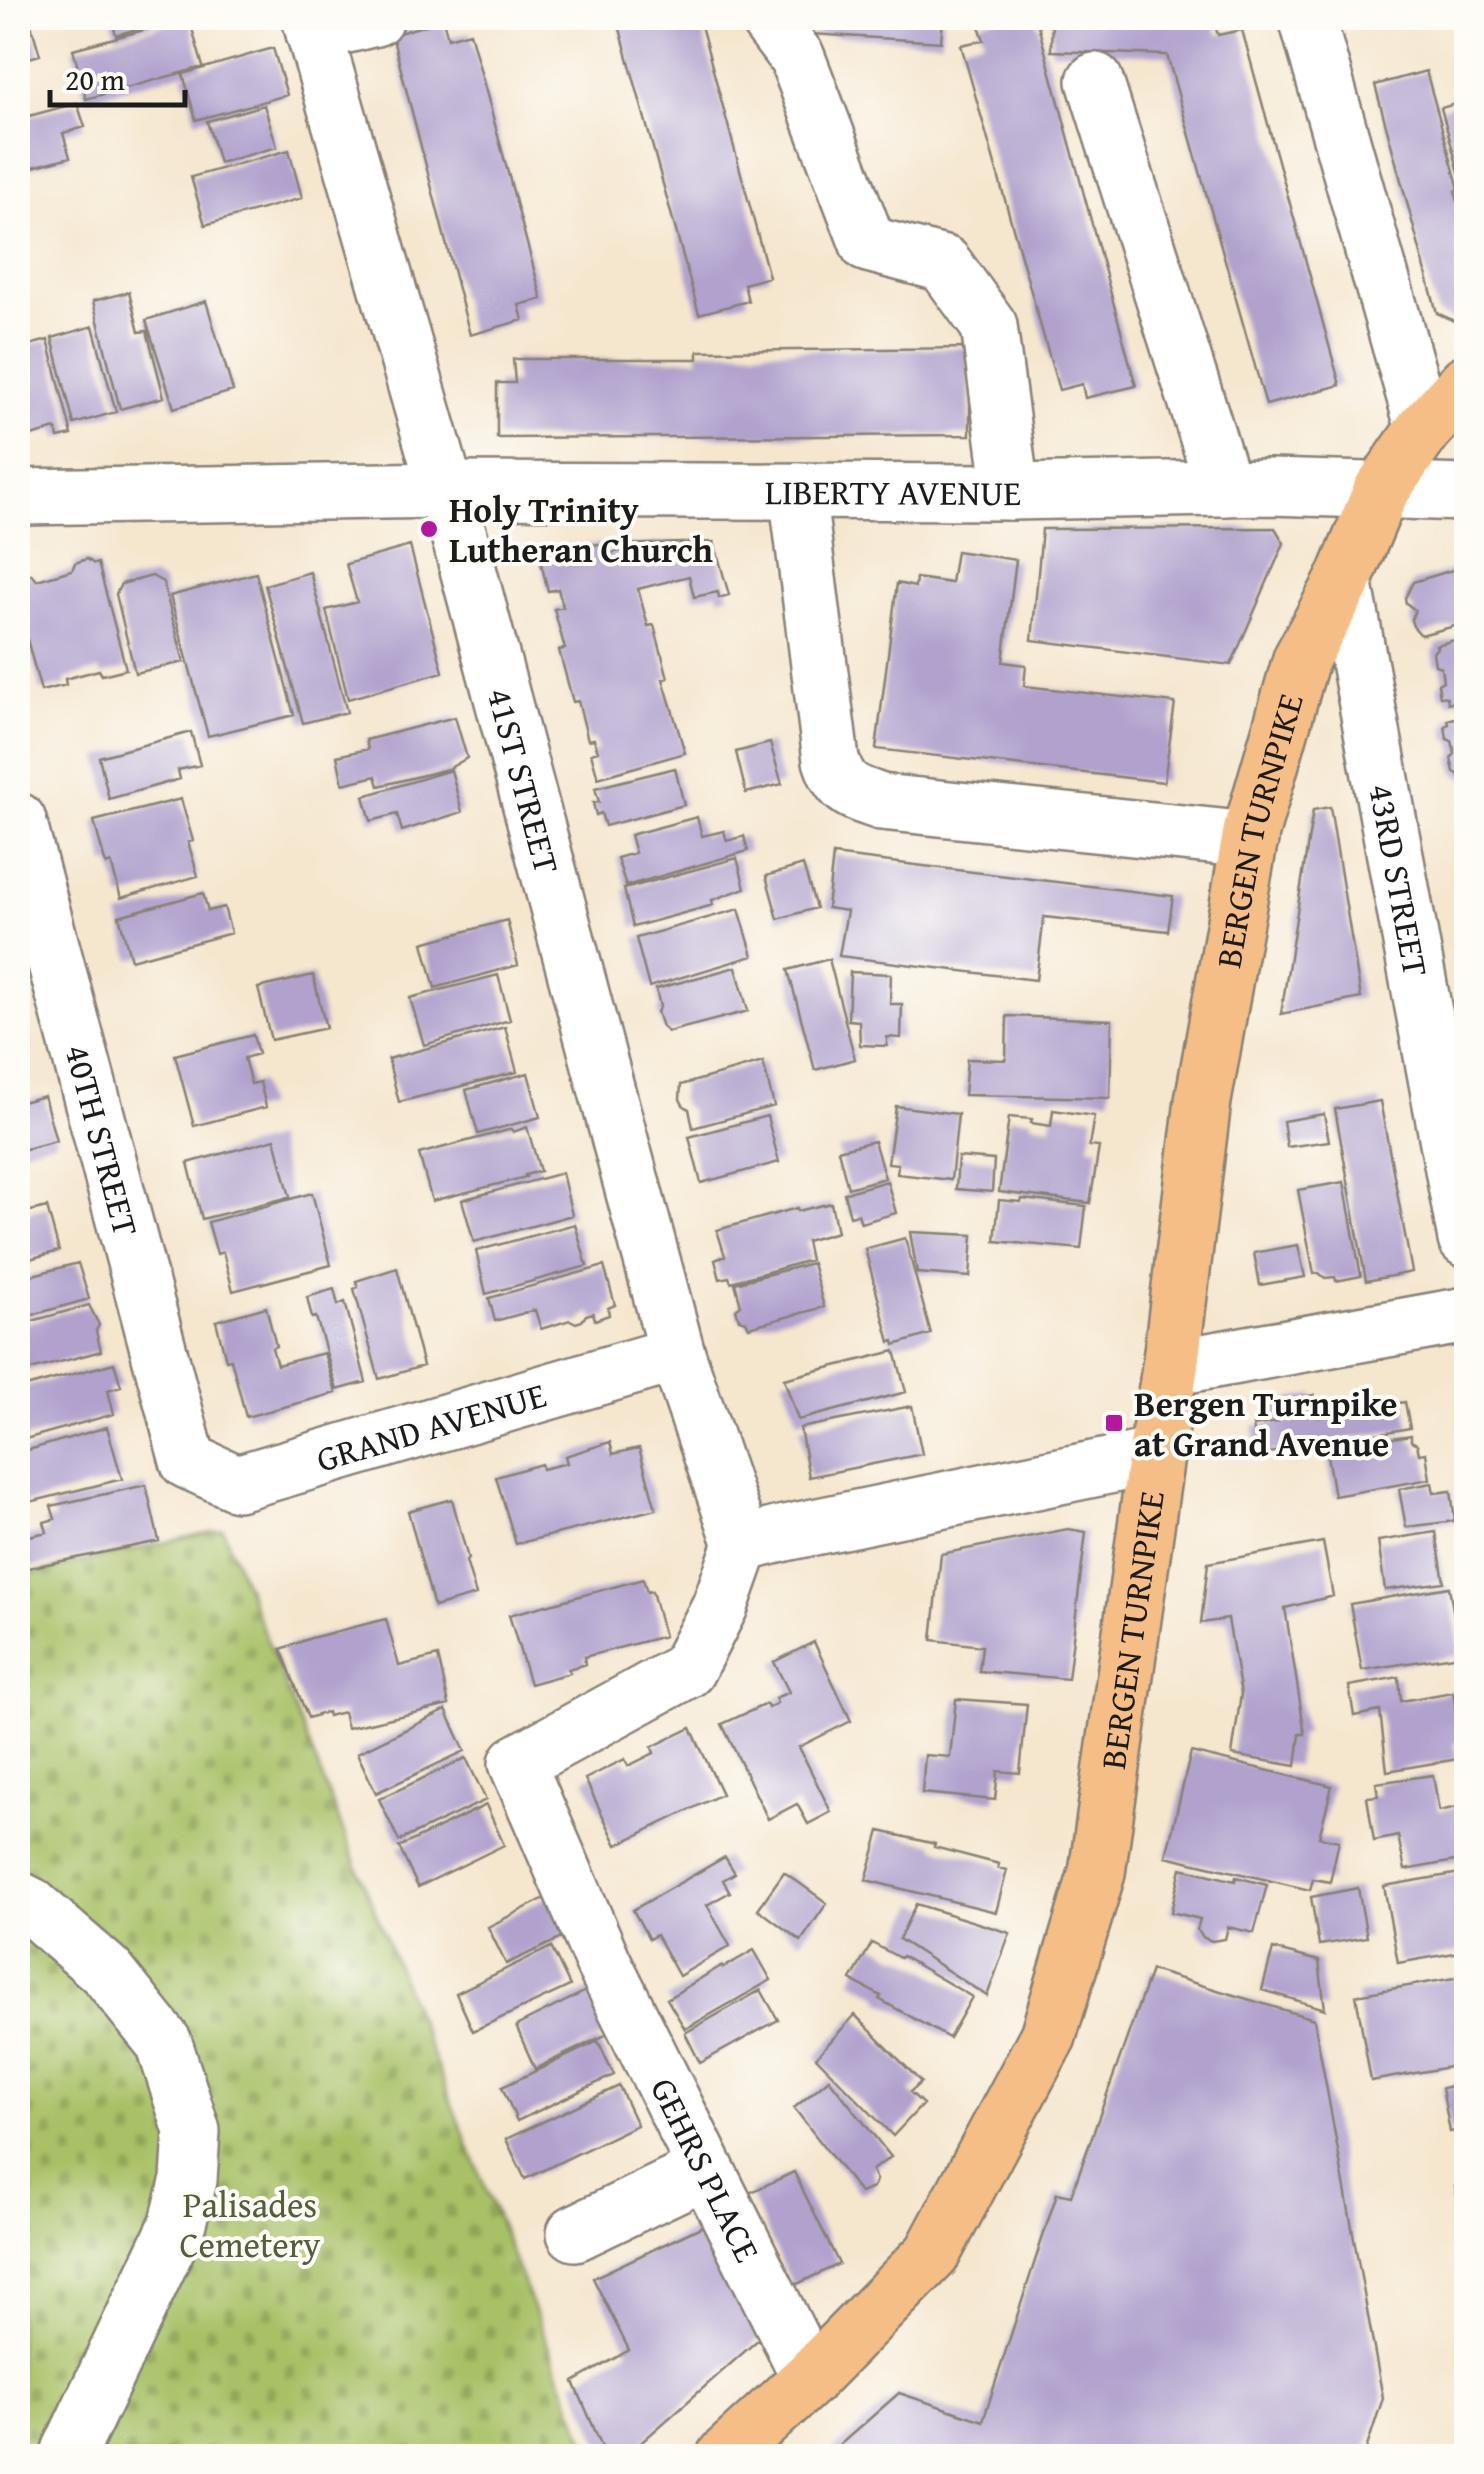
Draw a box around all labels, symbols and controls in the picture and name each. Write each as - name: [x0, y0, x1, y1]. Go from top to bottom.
- scale bar: [50, 45, 185, 107]
- text: 20 m: [65, 57, 125, 101]
- street label: LIBERTY AVENUE: [765, 466, 1021, 518]
- place label: Holy Trinity Lutheran Church: [449, 484, 713, 575]
- marker: Holy Trinity Lutheran Church: [418, 518, 440, 540]
- street label: 41ST STREET: [475, 682, 573, 879]
- street label: BERGEN TURNPIKE: [1202, 687, 1315, 972]
- street label: 43RD STREET: [1357, 779, 1442, 980]
- street label: 40TH STREET: [53, 1039, 153, 1241]
- street label: GRAND AVENUE: [310, 1368, 552, 1484]
- place label: Bergen Turnpike at Grand Avenue: [1134, 1378, 1398, 1469]
- marker: Bergen Turnpike at Grand Avenue: [1103, 1412, 1125, 1434]
- street label: BERGEN TURNPIKE: [1087, 1487, 1176, 1772]
- street label: GEHRS PLACE: [639, 2069, 774, 2270]
- park label: Palisades Cemetery: [179, 2179, 321, 2270]

